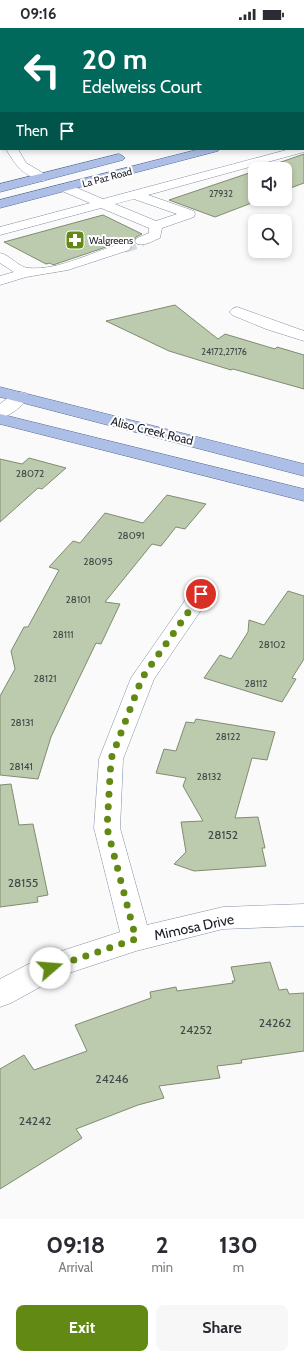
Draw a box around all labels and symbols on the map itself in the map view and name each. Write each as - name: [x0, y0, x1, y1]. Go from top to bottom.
- street label: La Paz Road: [81, 165, 133, 190]
- house number: 27932: [209, 188, 233, 199]
- pharmacy icon: Walgreens: [64, 229, 86, 251]
- place label: Walgreens: [89, 234, 133, 247]
- house number: 24172,27176: [201, 346, 247, 357]
- street label: Aliso Creek Road: [109, 413, 195, 448]
- house number: 28072: [16, 467, 44, 480]
- house number: 28091: [117, 529, 145, 542]
- house number: 28095: [83, 555, 113, 568]
- pin: [184, 577, 218, 611]
- house number: 28101: [66, 593, 90, 606]
- house number: 28111: [52, 628, 74, 641]
- house number: 28102: [259, 638, 285, 651]
- house number: 28121: [33, 672, 57, 685]
- house number: 28112: [244, 677, 268, 690]
- house number: 28131: [10, 716, 34, 729]
- house number: 28122: [215, 730, 241, 743]
- house number: 28141: [9, 760, 33, 773]
- house number: 28132: [196, 770, 222, 783]
- house number: 28152: [208, 827, 238, 842]
- house number: 28155: [8, 875, 38, 890]
- street label: Mimosa Drive: [152, 910, 236, 944]
- position arrow: [29, 947, 71, 989]
- house number: 24262: [259, 1015, 291, 1030]
- house number: 24252: [180, 1022, 212, 1037]
- house number: 24246: [95, 1071, 129, 1086]
- house number: 24242: [19, 1113, 51, 1128]

